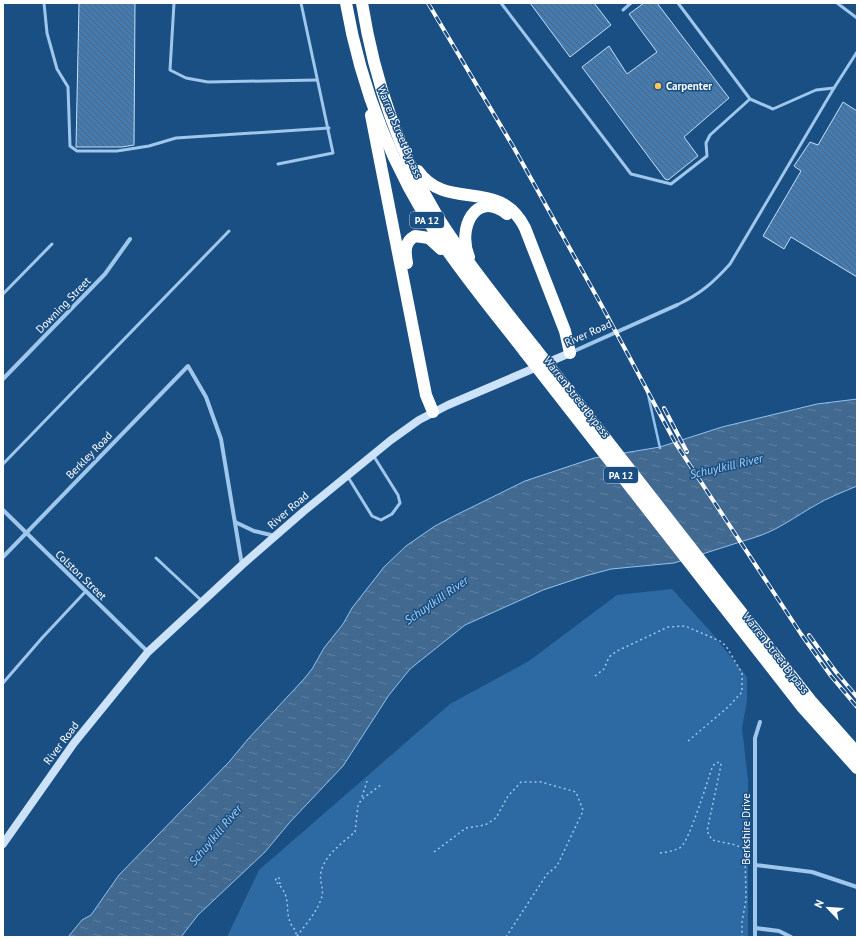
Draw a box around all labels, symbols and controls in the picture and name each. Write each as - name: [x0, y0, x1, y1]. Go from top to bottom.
- place label: Carpenter: [666, 79, 712, 93]
- marker: Carpenter: [653, 81, 663, 91]
- street label: Warren Street Bypass: [374, 84, 426, 181]
- road number: PA 12: [410, 212, 444, 228]
- street label: Downing Street: [33, 274, 94, 336]
- street label: River Road: [562, 316, 614, 350]
- street label: Warren Street Bypass: [541, 354, 613, 441]
- street label: Berkley Road: [63, 428, 115, 482]
- water label: Schuylkill River: [688, 450, 765, 482]
- road number: PA 12: [604, 467, 638, 483]
- street label: River Road: [264, 488, 312, 532]
- street label: Colston Street: [52, 547, 110, 603]
- water label: Schuylkill River: [401, 572, 472, 628]
- street label: Warren Street Bypass: [740, 610, 812, 697]
- street label: River Road: [40, 719, 82, 767]
- street label: Berkshire Drive: [739, 793, 753, 865]
- water label: Schuylkill River: [185, 801, 245, 868]
- north arrow: [808, 888, 848, 928]
- text: N: [811, 898, 827, 910]

